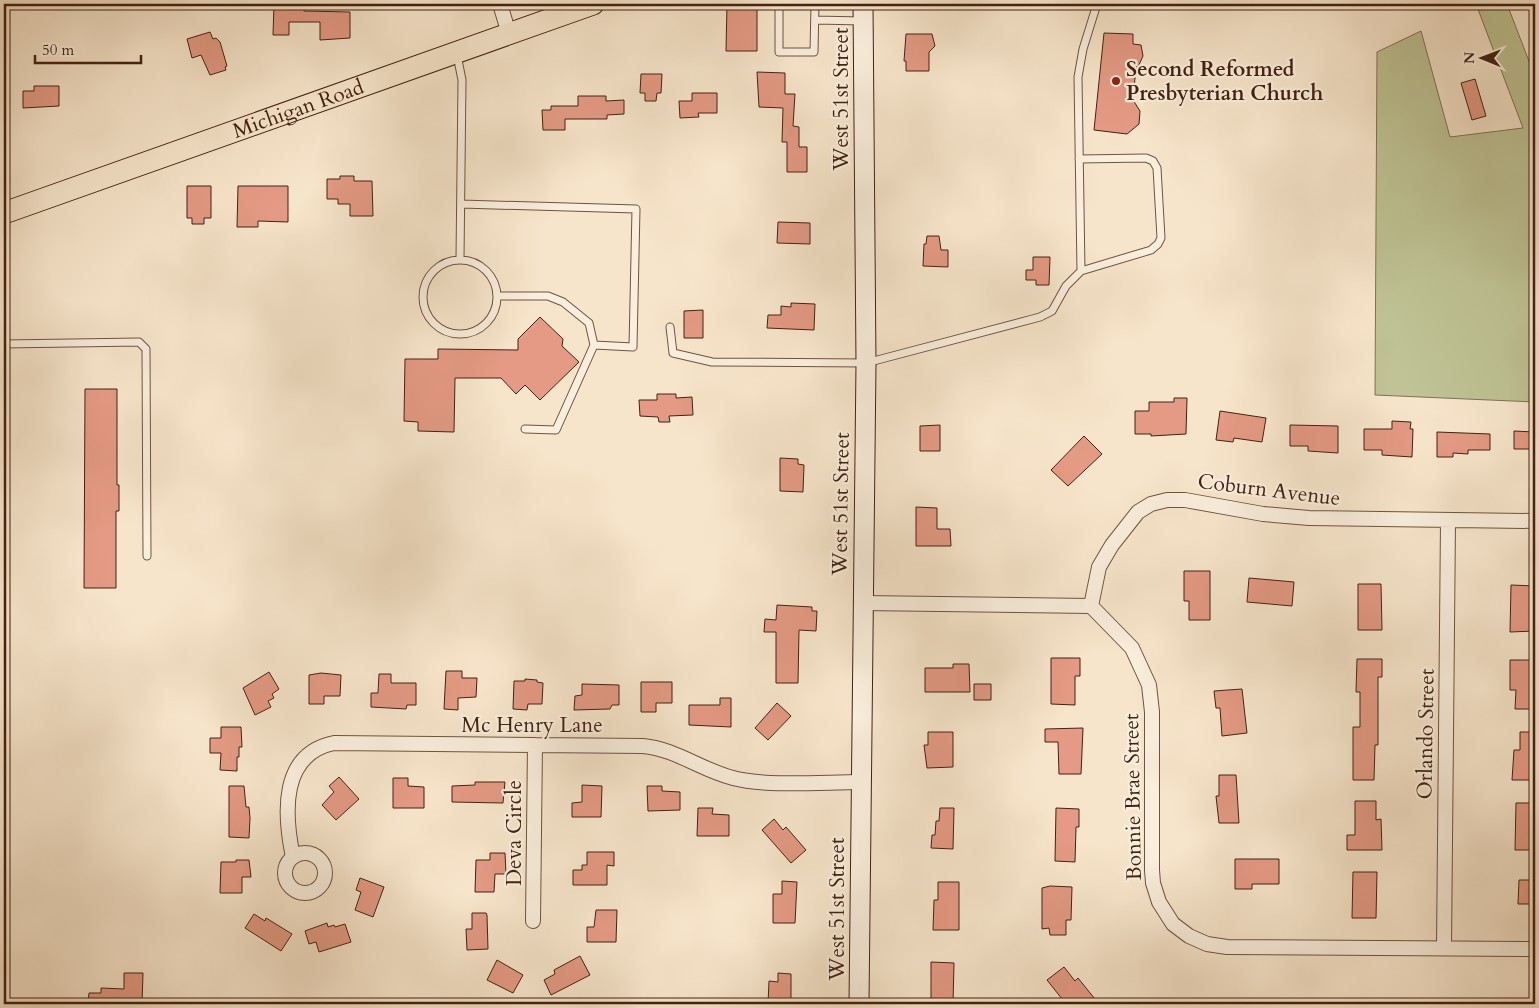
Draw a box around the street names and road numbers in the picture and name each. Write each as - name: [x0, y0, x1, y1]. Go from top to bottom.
- street label: West 51st Street: [827, 27, 856, 172]
- street label: Michigan Road: [228, 72, 368, 145]
- street label: West 51st Street: [825, 432, 857, 577]
- street label: Coburn Avenue: [1196, 467, 1342, 513]
- street label: Orlando Street: [1410, 668, 1442, 800]
- street label: Mc Henry Lane: [461, 711, 603, 740]
- street label: Bonnie Brae Street: [1117, 713, 1149, 881]
- street label: Deva Circle: [500, 780, 529, 886]
- street label: West 51st Street: [823, 837, 852, 982]

